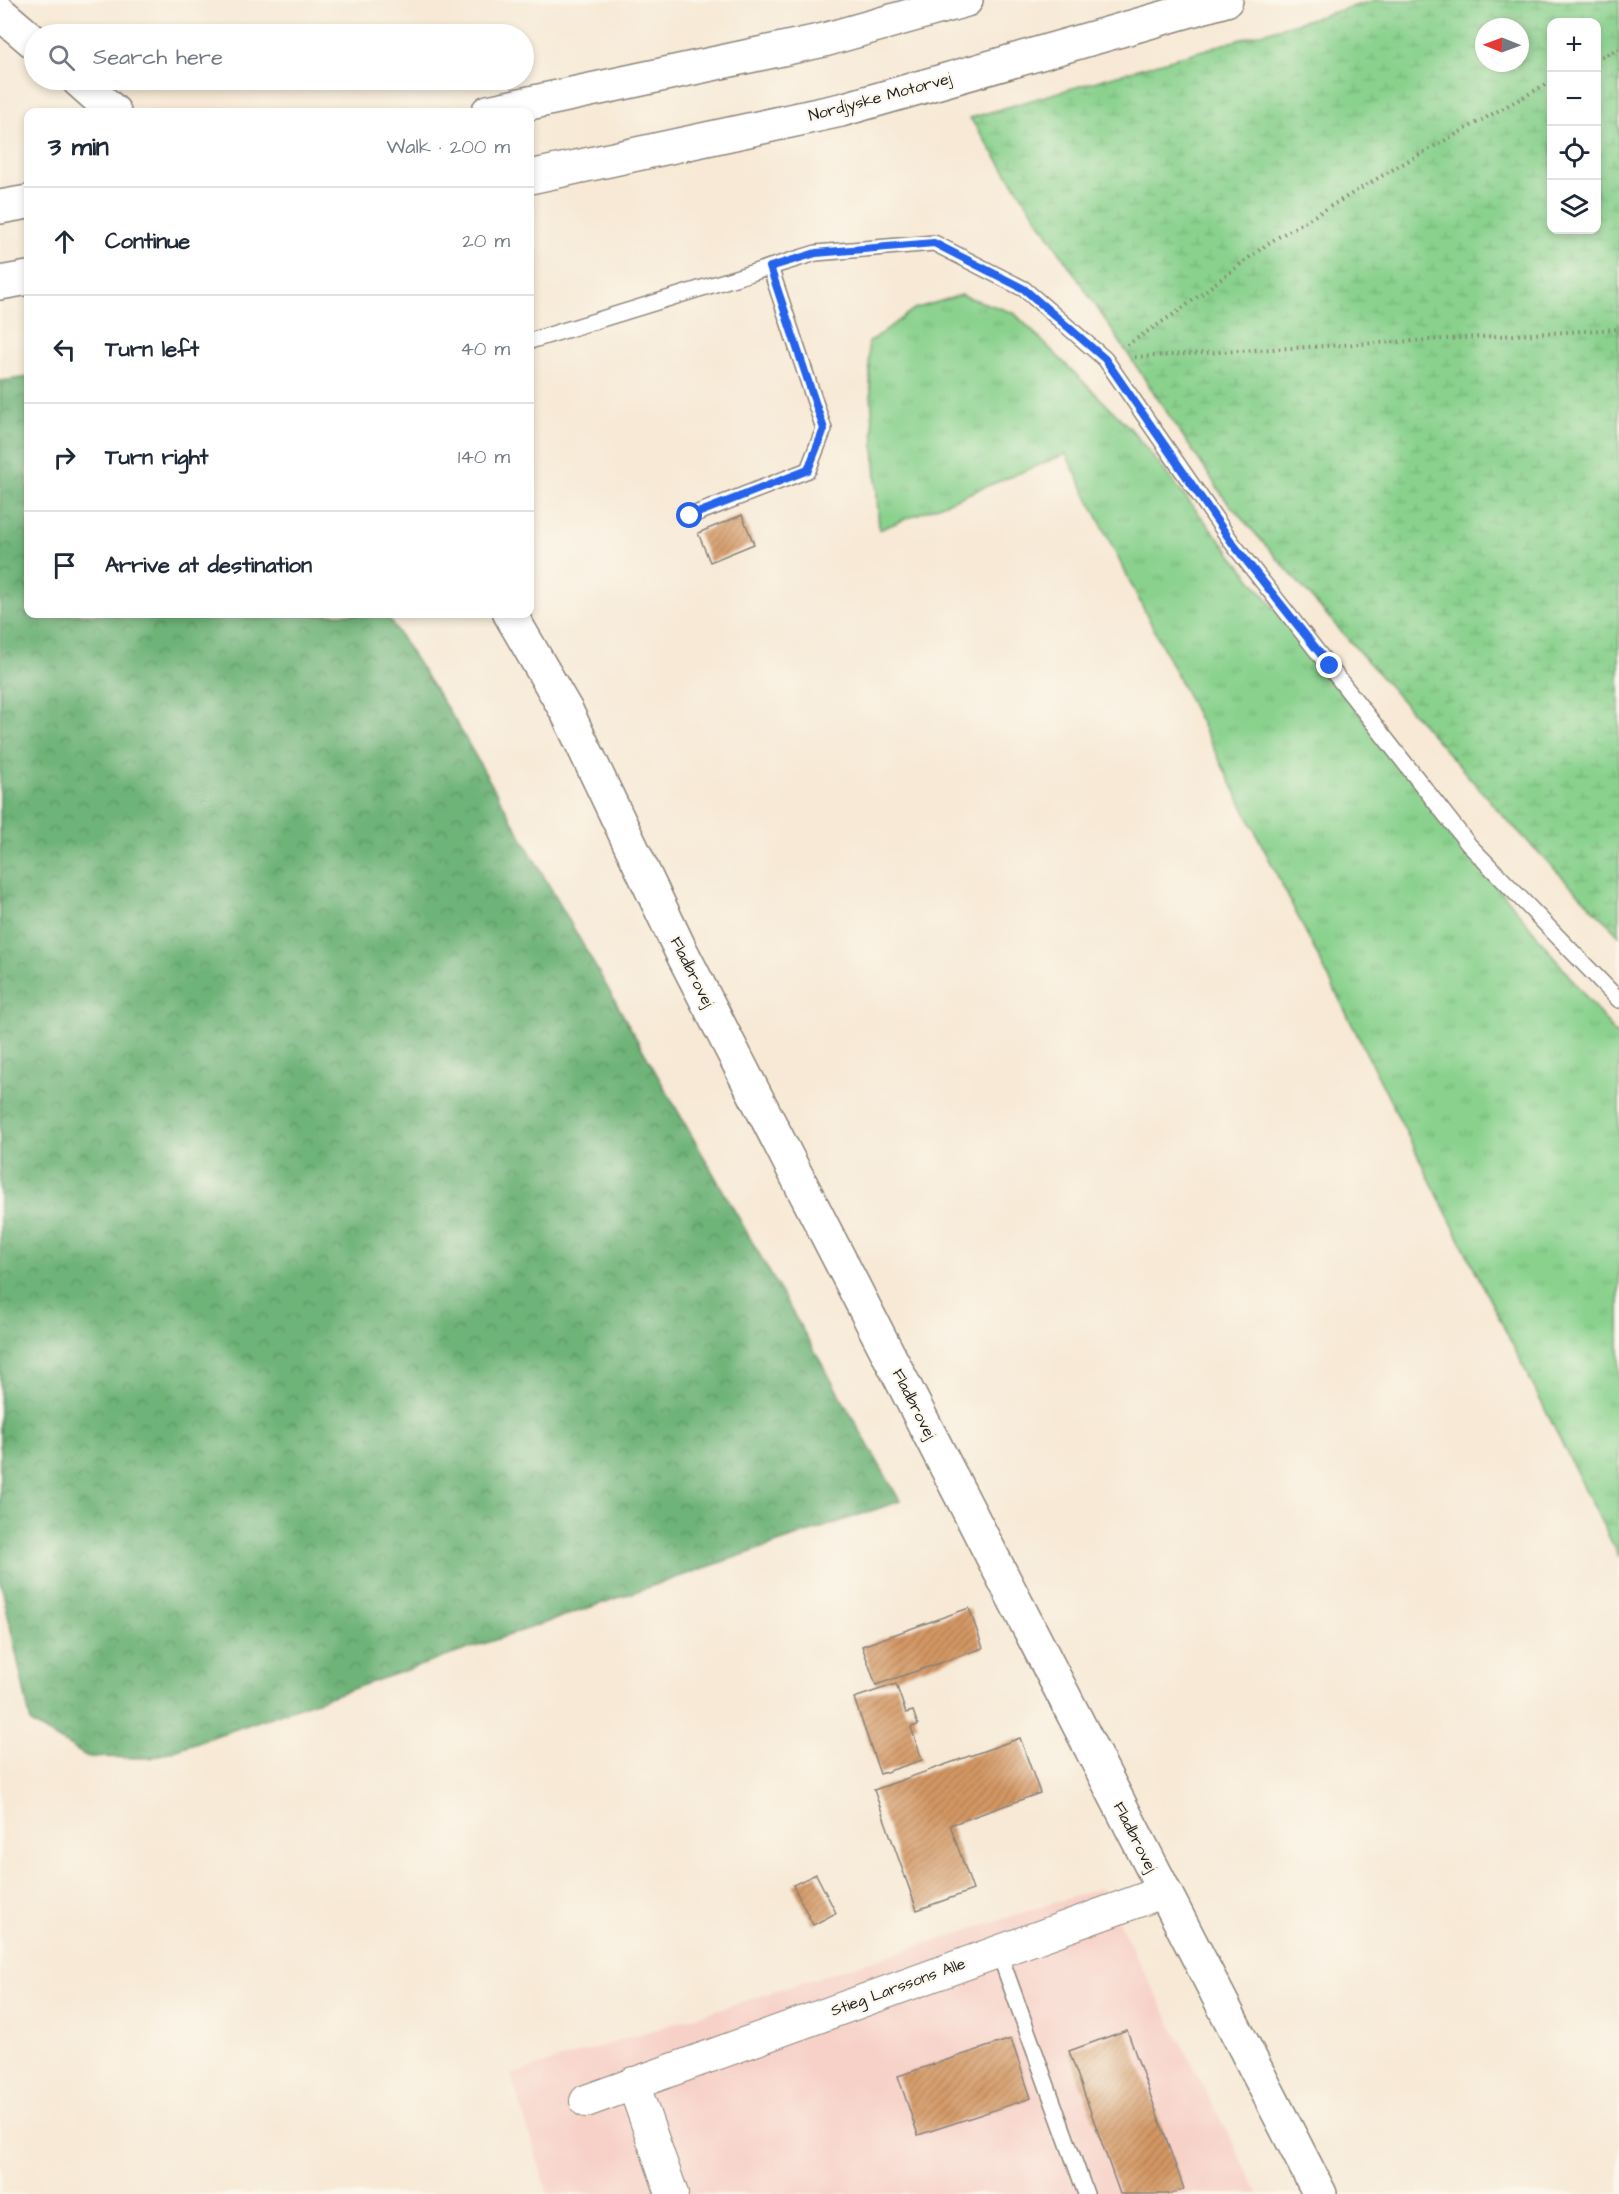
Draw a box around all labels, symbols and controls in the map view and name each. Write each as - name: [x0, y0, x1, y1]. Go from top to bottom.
- north arrow: [1475, 18, 1529, 72]
- map controls: [1547, 18, 1601, 234]
- button: +: [1547, 18, 1601, 72]
- search box: [24, 24, 534, 90]
- icon: search: [45, 41, 78, 74]
- text: Search here: [93, 42, 223, 73]
- street label: Nordjyske Motorvej: [806, 67, 954, 128]
- button: −: [1547, 72, 1601, 126]
- button: locate: [1547, 126, 1601, 180]
- text: 3 min: [48, 129, 109, 165]
- text: Walk · 200 m: [387, 133, 510, 161]
- button: layers: [1547, 180, 1601, 234]
- icon: ahead: [48, 225, 81, 258]
- text: Continue: [105, 226, 190, 257]
- text: 20 m: [462, 227, 510, 255]
- icon: left: [48, 333, 81, 366]
- text: Turn left: [105, 334, 199, 365]
- text: 40 m: [460, 335, 510, 363]
- icon: right: [48, 441, 81, 474]
- text: Turn right: [105, 442, 208, 473]
- text: 140 m: [458, 443, 510, 471]
- route start: [676, 502, 702, 528]
- icon: arrive: [48, 549, 81, 582]
- text: Arrive at destination: [105, 550, 312, 581]
- route end: [1316, 652, 1342, 678]
- street label: Fladbrovej: [665, 933, 719, 1011]
- street label: Fladbrovej: [887, 1365, 941, 1443]
- street label: Fladbrovej: [1108, 1798, 1162, 1876]
- street label: Stieg Larssons Alle: [828, 1952, 969, 2023]

